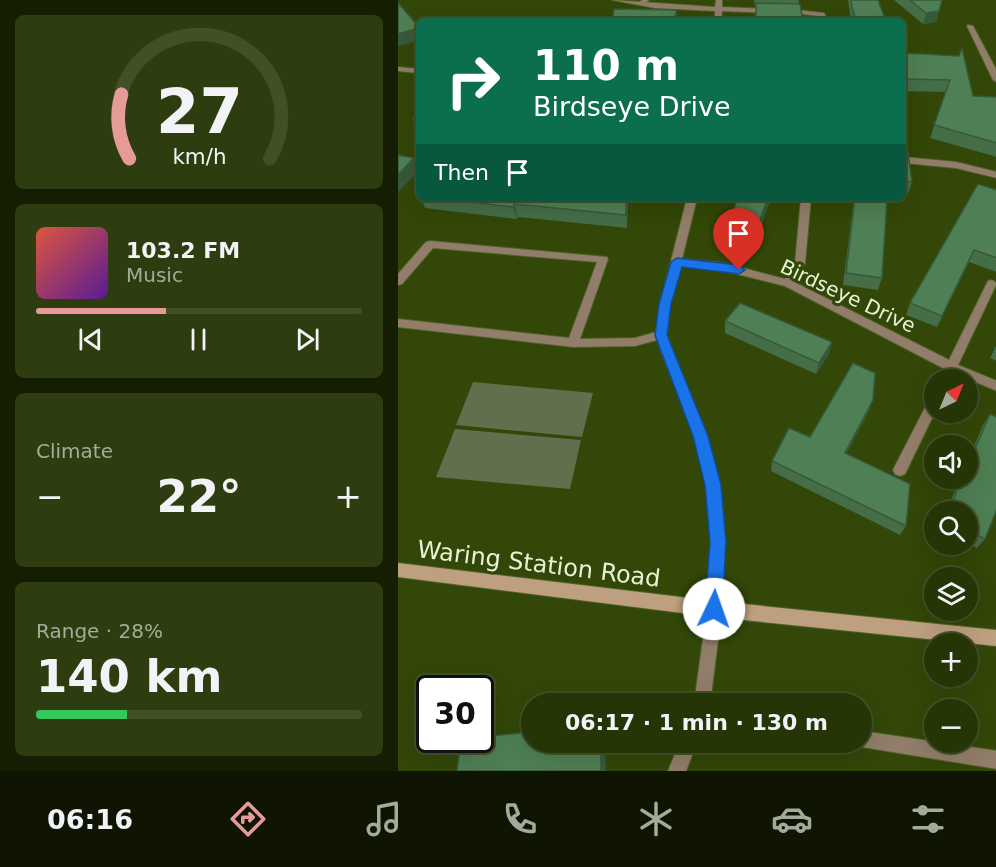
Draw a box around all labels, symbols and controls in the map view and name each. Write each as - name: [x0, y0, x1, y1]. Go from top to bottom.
- text: 110 m: [533, 41, 679, 90]
- icon: right: [434, 42, 512, 120]
- text: 27: [156, 75, 242, 148]
- text: Birdseye Drive: [533, 91, 731, 122]
- text: km/h: [172, 144, 226, 169]
- icon: arrive: [501, 156, 534, 189]
- text: Then: [434, 160, 489, 185]
- pin: [713, 208, 764, 270]
- icon: arrive: [722, 217, 755, 250]
- text: 103.2 FM: [126, 238, 240, 263]
- street label: Birdseye Drive: [777, 254, 919, 338]
- text: Music: [126, 263, 183, 287]
- icon: previous: [74, 323, 107, 356]
- icon: pause: [182, 323, 215, 356]
- icon: next: [291, 323, 324, 356]
- north arrow: [924, 369, 978, 423]
- map controls: [924, 369, 978, 753]
- button: sound: [924, 435, 978, 489]
- text: Climate: [36, 439, 113, 463]
- text: 22°: [156, 470, 242, 523]
- text: −: [36, 477, 64, 516]
- text: +: [334, 477, 362, 516]
- button: search: [924, 501, 978, 555]
- street label: Waring Station Road: [416, 535, 662, 593]
- button: layers: [924, 567, 978, 621]
- position arrow: [682, 577, 746, 641]
- text: Range · 28%: [36, 619, 163, 643]
- button: +: [924, 633, 978, 687]
- text: 140 km: [36, 650, 222, 703]
- speed limit sign: 30: [416, 675, 494, 753]
- button: −: [924, 699, 978, 753]
- text: 06:17 · 1 min · 130 m: [565, 710, 828, 735]
- icon: directions: [227, 798, 269, 840]
- icon: music: [363, 798, 405, 840]
- icon: phone: [499, 798, 541, 840]
- icon: climate: [635, 798, 677, 840]
- icon: car: [771, 798, 813, 840]
- icon: filters: [907, 798, 949, 840]
- text: 06:16: [47, 804, 133, 835]

